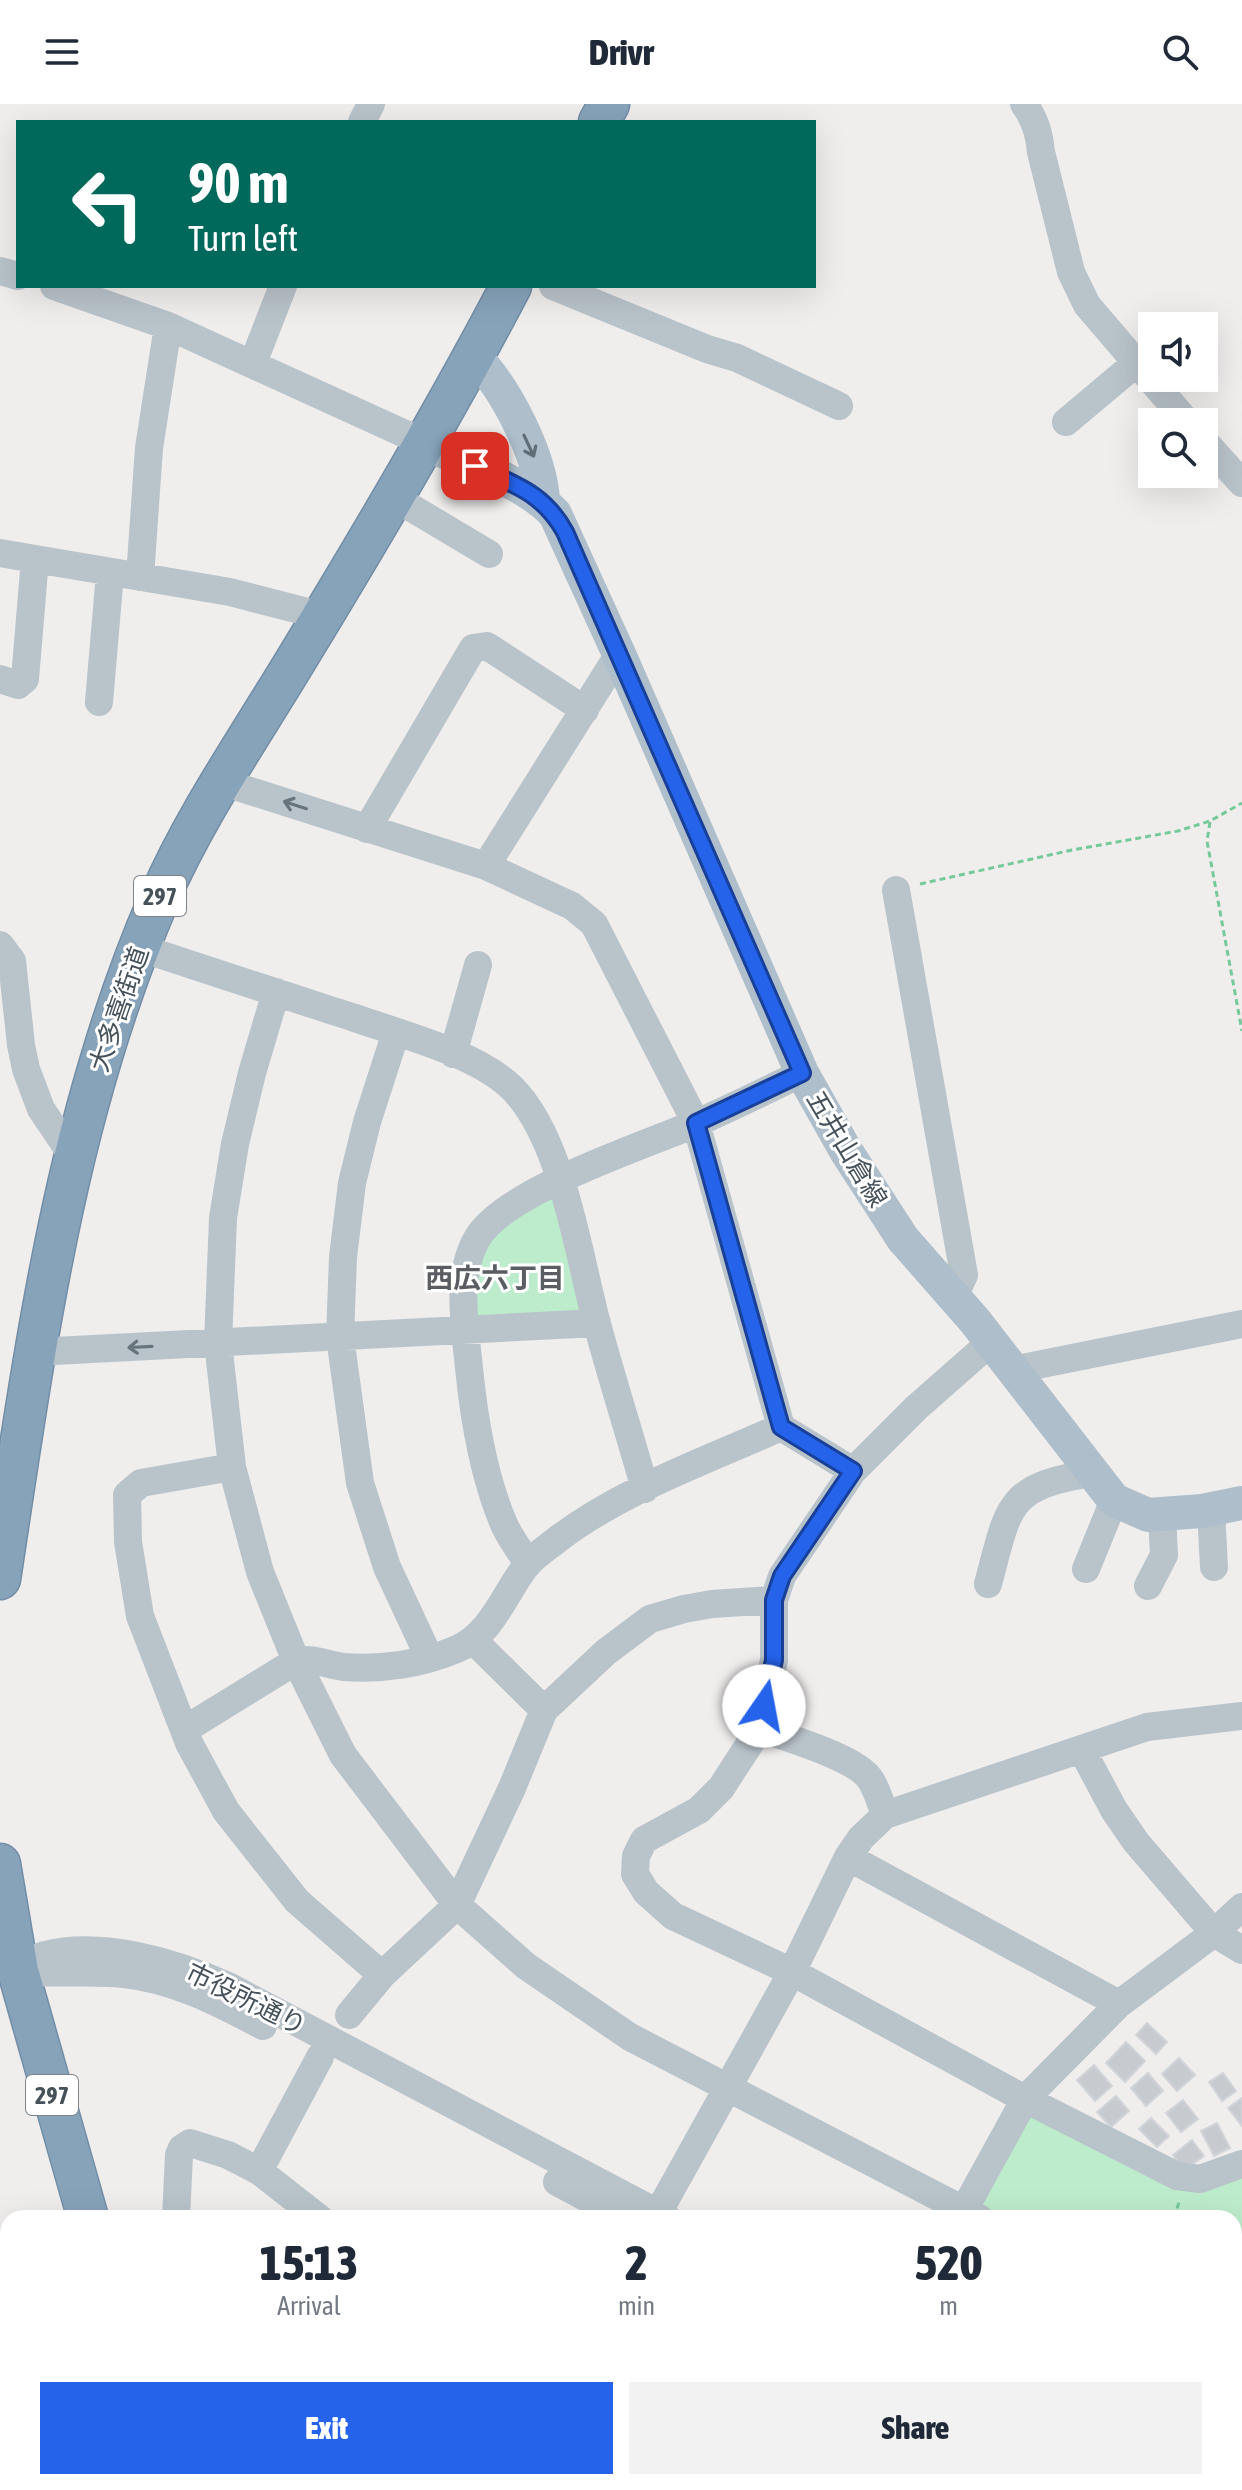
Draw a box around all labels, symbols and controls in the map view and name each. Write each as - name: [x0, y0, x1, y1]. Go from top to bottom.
- icon: menu: [40, 30, 84, 74]
- icon: search: [1158, 30, 1202, 74]
- text: Drivr: [589, 31, 653, 73]
- text: 90 m: [188, 151, 289, 215]
- icon: left: [56, 152, 160, 256]
- text: Turn left: [188, 217, 298, 259]
- map controls: [1138, 312, 1218, 488]
- button: sound: [1138, 312, 1218, 392]
- button: search: [1138, 408, 1218, 488]
- pin: [441, 432, 509, 500]
- one-way arrow: [522, 434, 537, 458]
- icon: arrive: [453, 444, 497, 488]
- one-way arrow: [282, 797, 307, 812]
- road number: 297: [134, 876, 186, 916]
- street label: 大多喜街道: [84, 943, 154, 1075]
- street label: 五井山倉線: [801, 1086, 893, 1212]
- district label: 西広六丁目: [425, 1262, 565, 1294]
- one-way arrow: [127, 1339, 154, 1354]
- position arrow: [722, 1664, 806, 1748]
- street label: 市役所通り: [181, 1957, 311, 2041]
- road number: 297: [26, 2075, 78, 2115]
- text: 15:13: [260, 2235, 358, 2290]
- text: 2: [625, 2235, 648, 2290]
- text: 520: [915, 2235, 982, 2290]
- text: Arrival: [277, 2291, 341, 2321]
- text: min: [618, 2291, 655, 2321]
- text: m: [939, 2291, 958, 2321]
- button: Exit: [40, 2382, 613, 2474]
- button: Share: [629, 2382, 1202, 2474]

